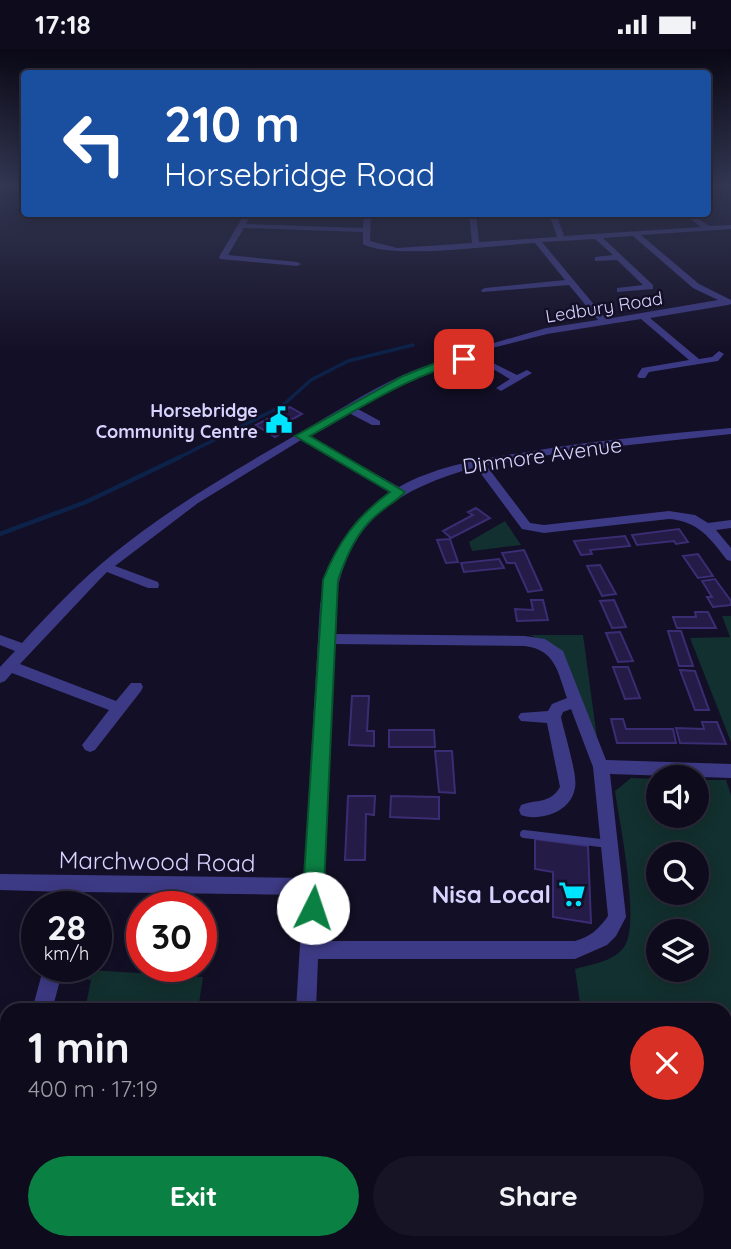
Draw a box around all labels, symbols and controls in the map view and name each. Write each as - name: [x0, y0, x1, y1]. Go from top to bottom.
- text: 17:18: [35, 8, 91, 41]
- text: 210 m: [164, 93, 300, 154]
- icon: left: [49, 98, 140, 189]
- text: Horsebridge Road: [164, 154, 435, 194]
- street label: Ledbury Road: [544, 286, 664, 328]
- pin: [434, 329, 494, 389]
- icon: arrive: [445, 340, 483, 378]
- place label: Horsebridge Community Centre: [96, 399, 258, 443]
- public building icon: Horsebridge Community Centre: [264, 405, 294, 435]
- street label: Dinmore Avenue: [461, 431, 623, 479]
- map controls: [646, 765, 709, 982]
- button: sound: [646, 765, 709, 828]
- button: search: [646, 842, 709, 905]
- street label: Marchwood Road: [58, 844, 256, 878]
- position arrow: [276, 871, 350, 945]
- place label: Nisa Local: [432, 879, 551, 909]
- supermarket icon: Nisa Local: [557, 879, 587, 909]
- speed limit sign: 30: [126, 891, 217, 982]
- text: 28: [47, 905, 86, 949]
- button: layers: [646, 919, 709, 982]
- text: km/h: [44, 942, 89, 965]
- text: 1 min: [28, 1021, 130, 1074]
- button: close: [630, 1026, 704, 1100]
- text: 400 m · 17:19: [28, 1074, 158, 1103]
- button: Exit: [28, 1156, 359, 1236]
- button: Share: [373, 1156, 704, 1236]

